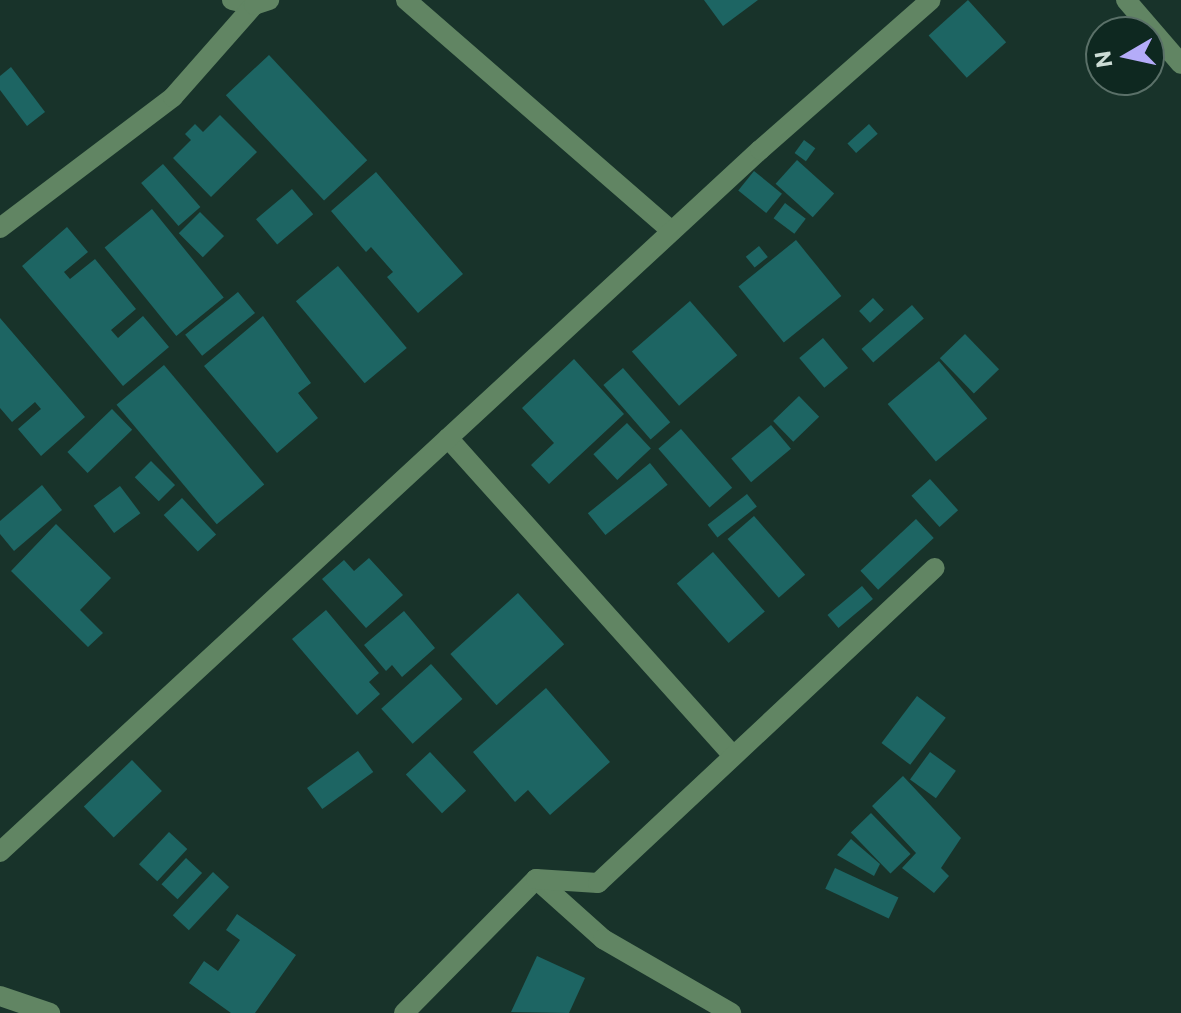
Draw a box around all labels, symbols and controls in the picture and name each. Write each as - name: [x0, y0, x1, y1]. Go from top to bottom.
- north arrow: [1085, 16, 1165, 96]
- text: N: [1088, 49, 1117, 70]

